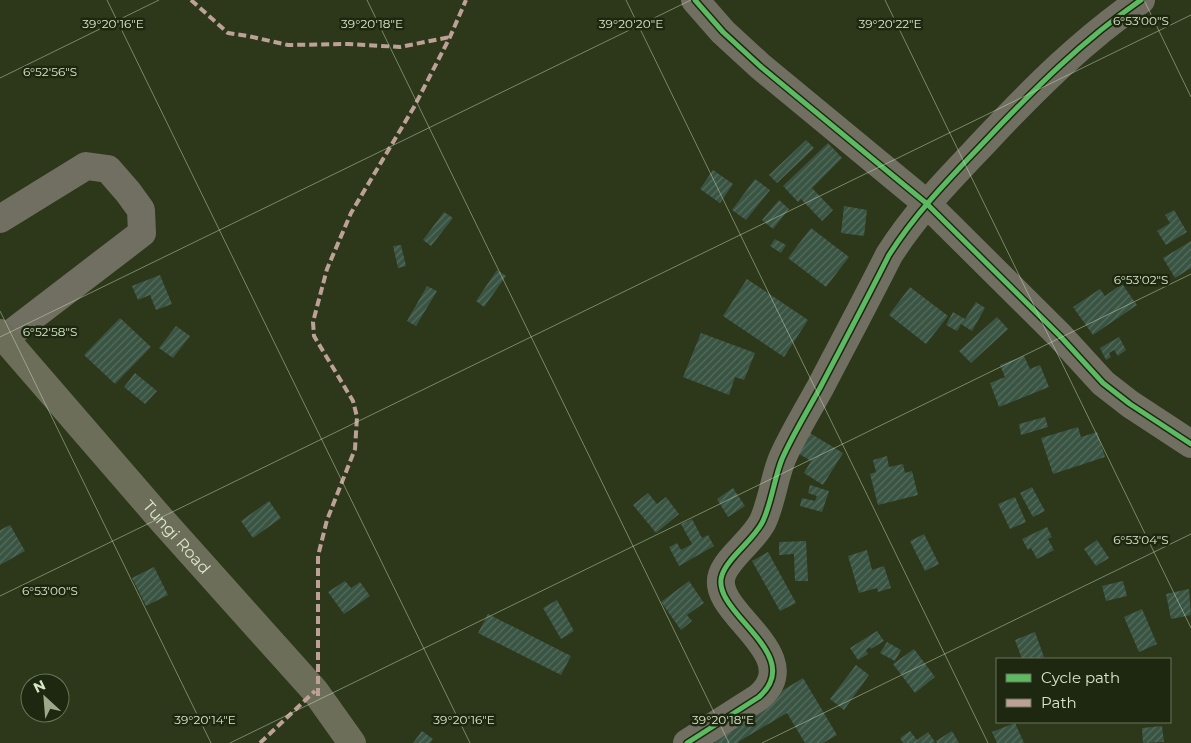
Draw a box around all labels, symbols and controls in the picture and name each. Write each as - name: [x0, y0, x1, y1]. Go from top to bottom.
- text: 6°53'00"S: [1113, 13, 1169, 28]
- text: 39°20'16"E: [82, 16, 144, 31]
- text: 39°20'18"E: [341, 16, 403, 31]
- text: 39°20'20"E: [599, 16, 663, 31]
- text: 39°20'22"E: [858, 16, 922, 31]
- text: 6°52'56"S: [23, 64, 77, 79]
- text: 6°53'02"S: [1114, 272, 1168, 287]
- text: 6°52'58"S: [23, 324, 77, 339]
- street label: Tungi Road: [139, 496, 215, 577]
- text: 6°53'04"S: [1113, 532, 1169, 547]
- text: 6°53'00"S: [22, 583, 78, 598]
- legend: [996, 658, 1171, 723]
- text: Cycle path: [1041, 668, 1120, 687]
- north arrow: [20, 673, 70, 723]
- text: N: [30, 676, 48, 697]
- text: Path: [1041, 693, 1077, 712]
- text: 39°20'14"E: [174, 712, 236, 727]
- text: 39°20'16"E: [433, 712, 495, 727]
- text: 39°20'18"E: [692, 712, 754, 727]

